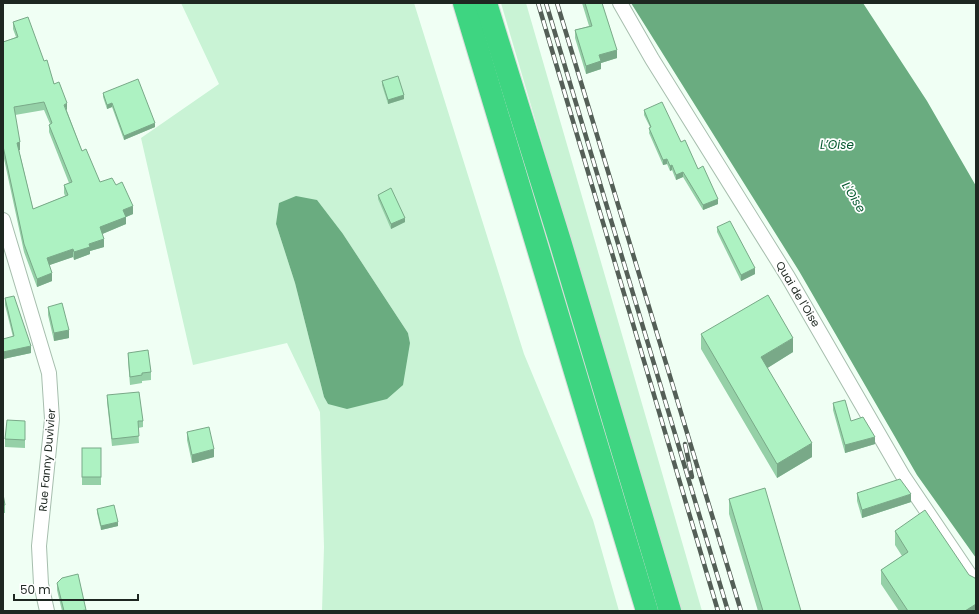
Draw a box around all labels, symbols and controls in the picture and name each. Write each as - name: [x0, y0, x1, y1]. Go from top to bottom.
- water label: L’Oise: [820, 136, 855, 153]
- water label: L'Oise: [838, 178, 870, 216]
- street label: Quai de l'Oise: [772, 258, 824, 330]
- street label: Rue Fanny Duvivier: [35, 408, 59, 512]
- scale bar: [14, 576, 138, 602]
- text: 50 m: [20, 581, 51, 598]

